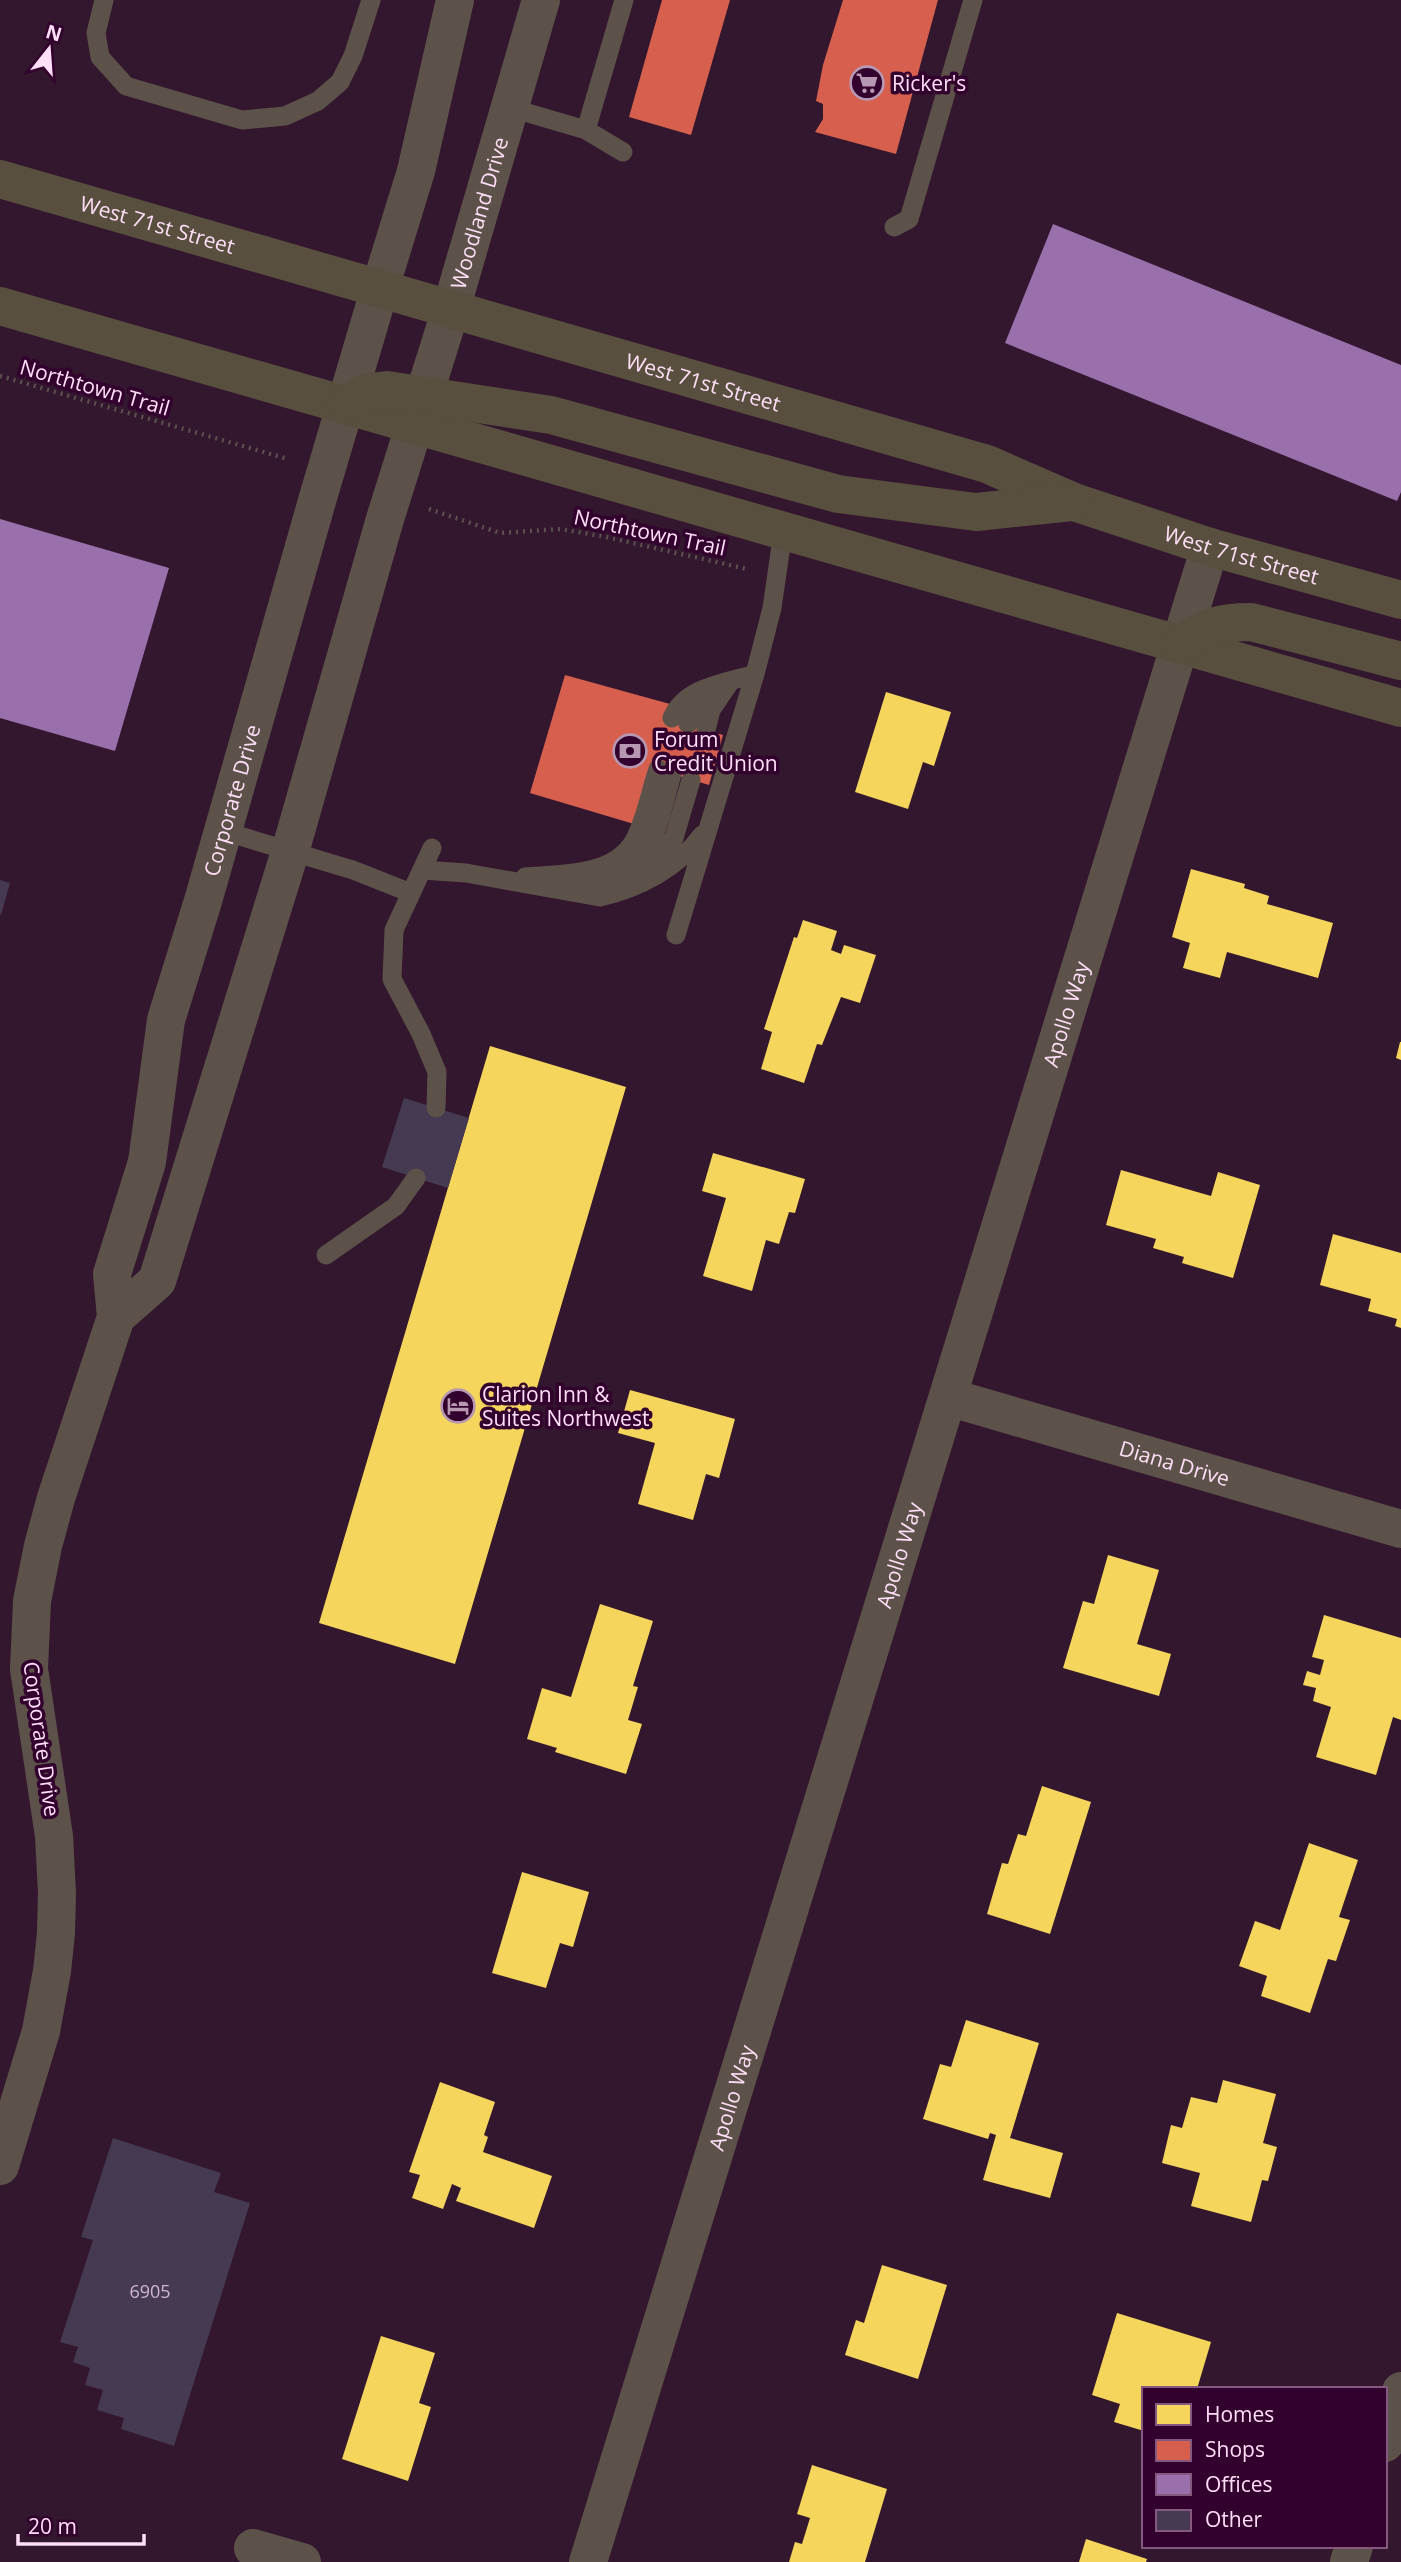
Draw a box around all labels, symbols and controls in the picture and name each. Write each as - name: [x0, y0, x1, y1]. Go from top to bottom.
- north arrow: [14, 14, 84, 84]
- text: N: [43, 18, 65, 47]
- supermarket icon: Ricker's: [848, 64, 886, 102]
- place label: Ricker's: [892, 69, 966, 97]
- street label: Woodland Drive: [444, 134, 514, 292]
- street label: West 71st Street: [77, 189, 238, 260]
- street label: West 71st Street: [623, 346, 784, 418]
- street label: Northtown Trail: [17, 352, 173, 422]
- street label: Northtown Trail: [572, 502, 728, 562]
- street label: West 71st Street: [1161, 519, 1322, 591]
- street label: Corporate Drive: [197, 721, 267, 879]
- place label: Forum Credit Union: [654, 725, 778, 777]
- bank icon: Forum Credit Union: [611, 732, 649, 770]
- street label: Apollo Way: [1036, 957, 1095, 1070]
- place label: Clarion Inn & Suites Northwest: [482, 1380, 649, 1432]
- hotel icon: Clarion Inn & Suites Northwest: [439, 1387, 477, 1425]
- street label: Diana Drive: [1116, 1434, 1233, 1492]
- street label: Apollo Way: [869, 1498, 928, 1611]
- street label: Corporate Drive: [17, 1660, 67, 1818]
- street label: Apollo Way: [702, 2041, 761, 2154]
- house number: 6905: [129, 2279, 171, 2303]
- legend: [1142, 2387, 1387, 2548]
- text: Homes: [1205, 2400, 1274, 2428]
- text: Shops: [1205, 2435, 1265, 2463]
- text: Offices: [1205, 2470, 1273, 2498]
- scale bar: [18, 2502, 144, 2546]
- text: Other: [1205, 2505, 1262, 2533]
- text: 20 m: [28, 2512, 77, 2540]

